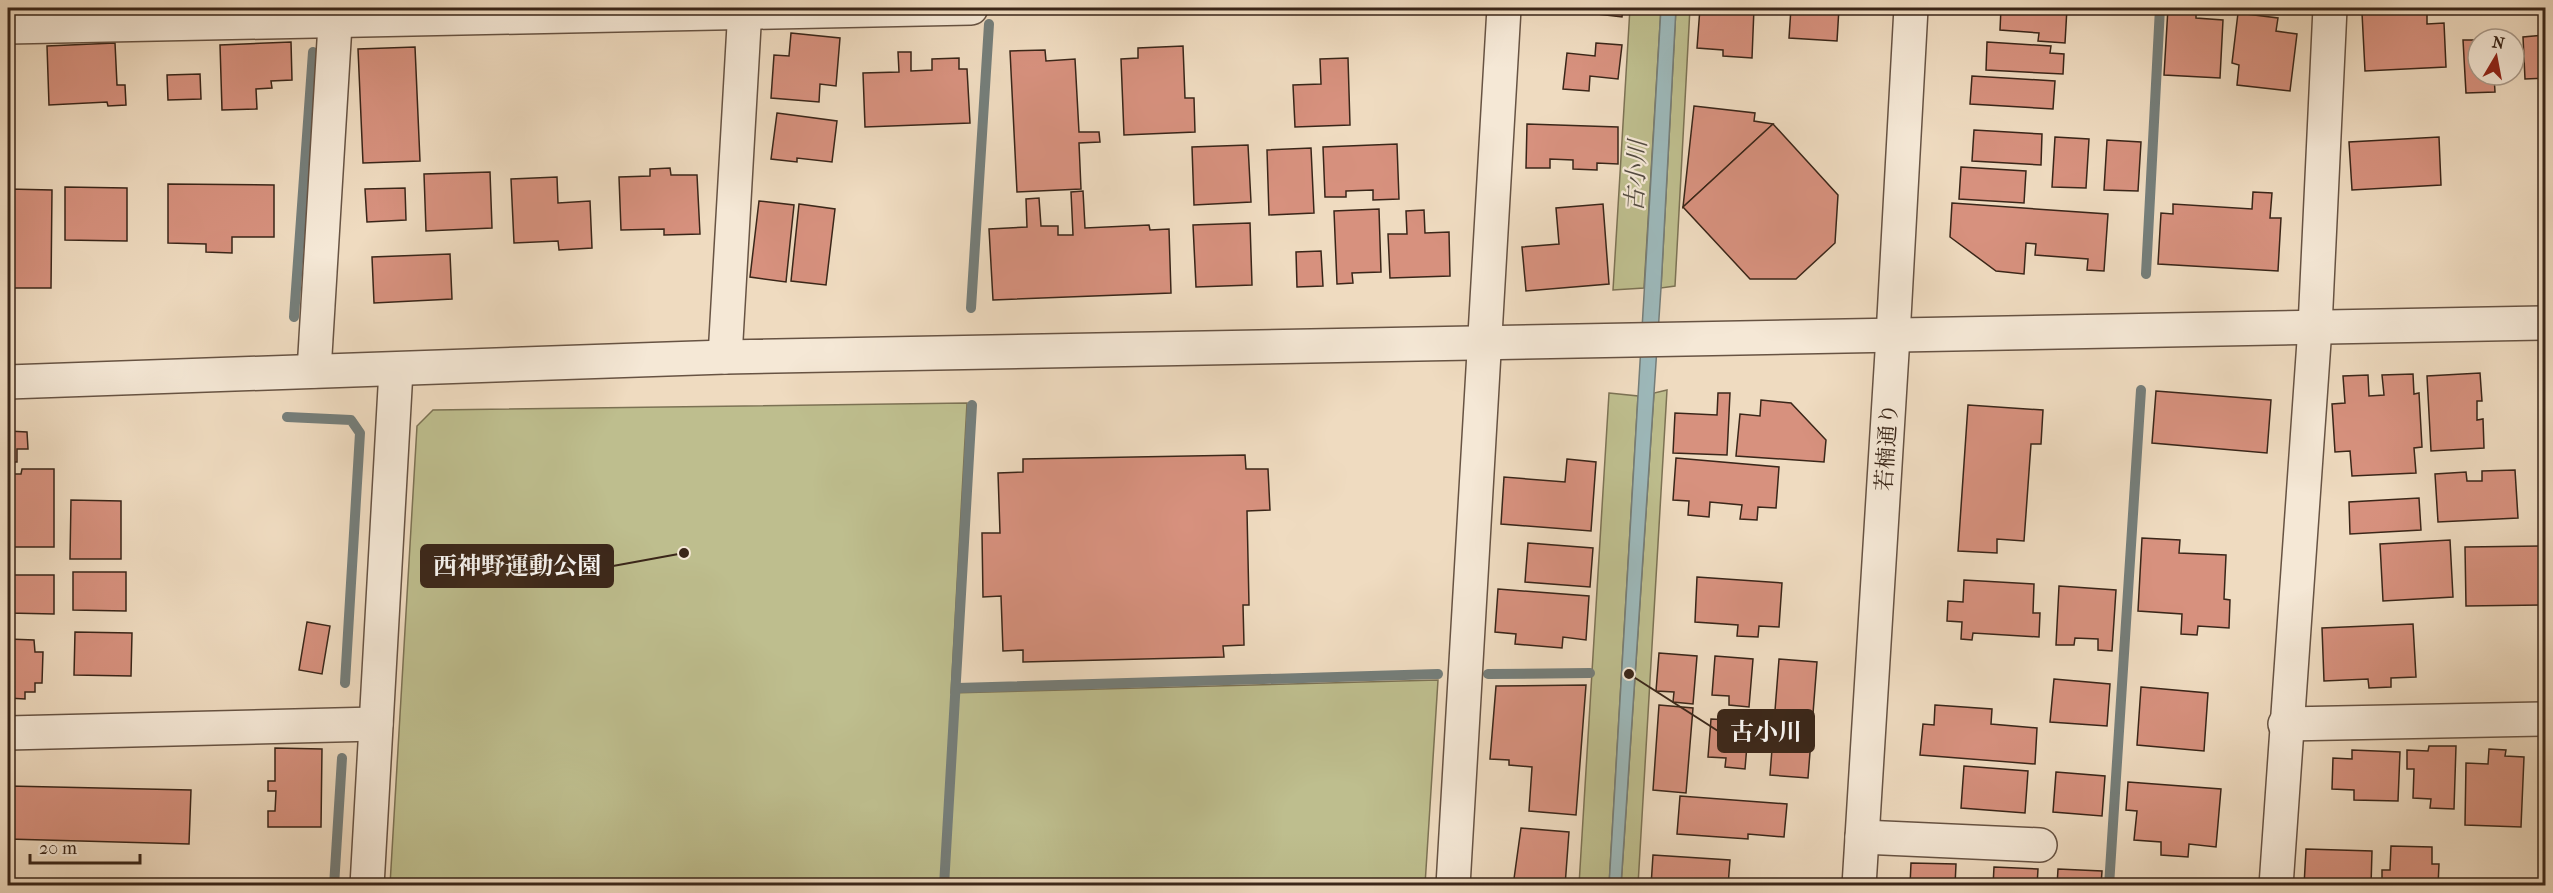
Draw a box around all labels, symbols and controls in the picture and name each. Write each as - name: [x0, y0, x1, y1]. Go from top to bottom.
- north arrow: [2466, 27, 2526, 87]
- text: N: [2491, 32, 2507, 53]
- water label: 古小川: [1620, 136, 1652, 213]
- street label: 若楠通り: [1871, 402, 1903, 492]
- callout: 西神野運動公園: [421, 545, 613, 587]
- text: 西神野運動公園: [433, 552, 601, 580]
- callout: 古小川: [1718, 710, 1814, 752]
- text: 古小川: [1730, 718, 1802, 746]
- scale bar: [30, 827, 140, 865]
- text: 20 m: [39, 838, 77, 859]

